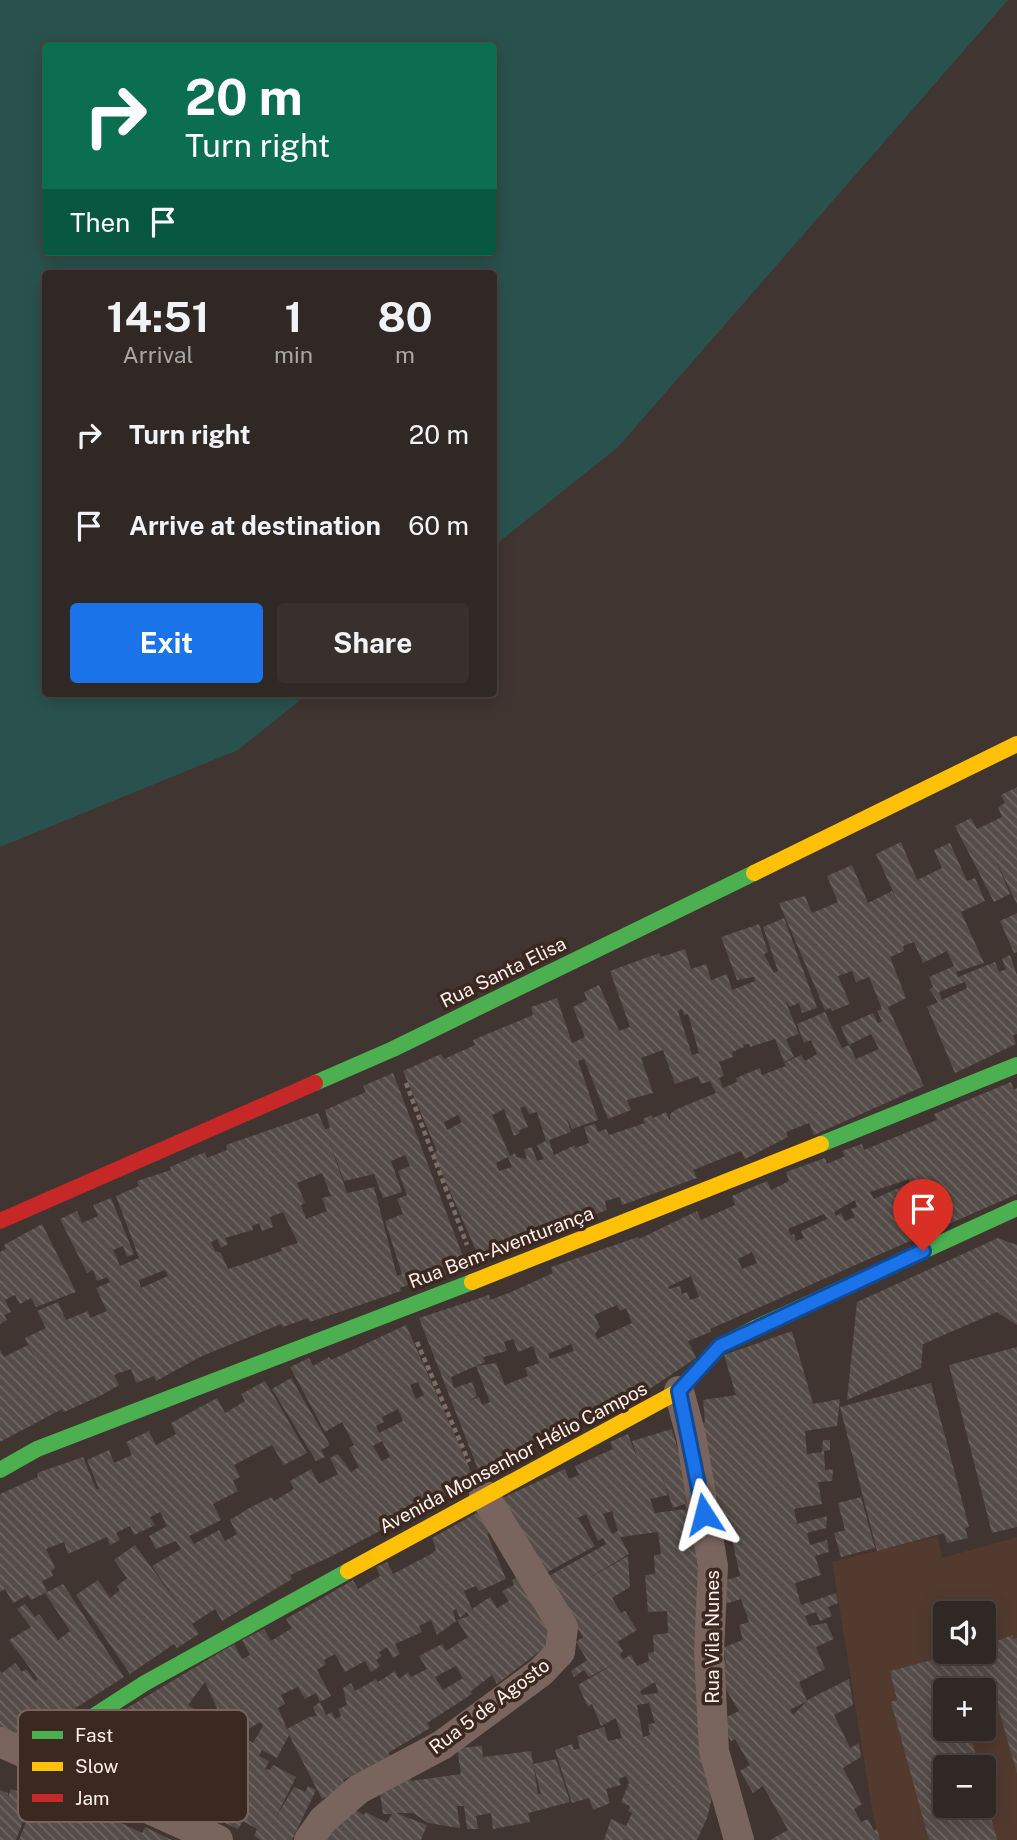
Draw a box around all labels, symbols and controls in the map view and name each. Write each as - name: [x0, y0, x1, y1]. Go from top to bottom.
- text: 20 m: [185, 68, 303, 126]
- icon: right: [70, 70, 161, 161]
- text: Turn right: [185, 127, 330, 164]
- icon: arrive: [144, 203, 182, 241]
- text: Then: [70, 207, 130, 238]
- text: 14:51: [106, 292, 210, 341]
- text: 1: [285, 292, 303, 341]
- text: 80: [377, 292, 433, 341]
- text: Arrival: [122, 341, 194, 368]
- text: min: [274, 341, 313, 368]
- text: m: [395, 341, 415, 368]
- icon: right: [70, 416, 108, 454]
- text: Turn right: [129, 419, 251, 450]
- text: 20 m: [409, 419, 469, 450]
- icon: arrive: [70, 507, 108, 545]
- text: Arrive at destination: [129, 510, 381, 541]
- text: 60 m: [408, 510, 469, 541]
- button: Exit: [70, 603, 263, 683]
- button: Share: [277, 603, 469, 683]
- street label: Rua Santa Elisa: [437, 932, 569, 1012]
- pin: [893, 1179, 953, 1251]
- icon: arrive: [904, 1190, 942, 1228]
- street label: Rua Bem-Aventurança: [405, 1202, 597, 1292]
- street label: Avenida Monsenhor Hélio Campos: [375, 1377, 651, 1537]
- position arrow: [667, 1477, 741, 1551]
- street label: Rua Vila Nunes: [701, 1570, 723, 1704]
- map controls: [933, 1601, 996, 1818]
- button: sound: [933, 1601, 996, 1664]
- street label: Rua 5 de Agosto: [425, 1654, 553, 1758]
- button: +: [933, 1678, 996, 1741]
- legend: [18, 1710, 248, 1822]
- text: Fast: [75, 1724, 113, 1746]
- text: Slow: [75, 1755, 119, 1777]
- button: −: [933, 1755, 996, 1818]
- text: Jam: [75, 1787, 109, 1809]

